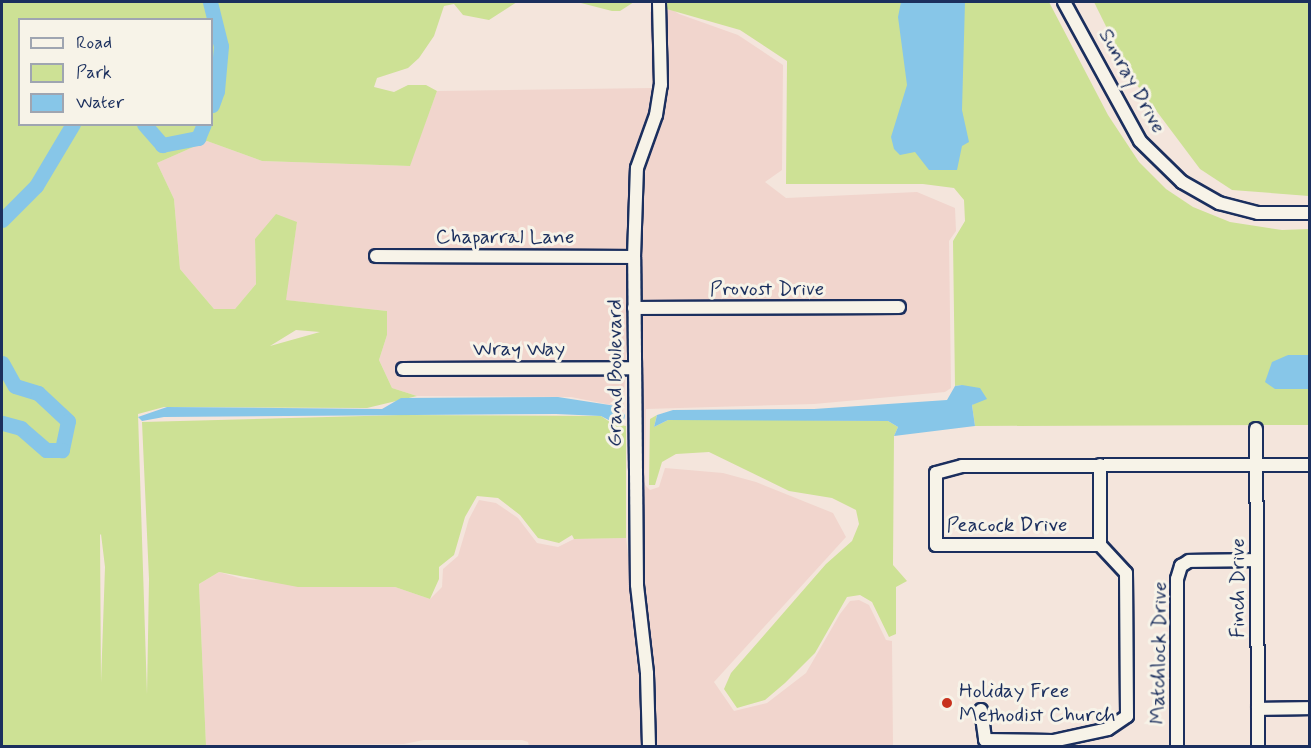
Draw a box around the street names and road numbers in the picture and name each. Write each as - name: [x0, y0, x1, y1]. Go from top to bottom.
- street label: Sunray Drive: [1093, 25, 1171, 137]
- street label: Chaparral Lane: [436, 224, 574, 250]
- street label: Provost Drive: [710, 276, 824, 302]
- street label: Grand Boulevard: [602, 299, 628, 447]
- street label: Wray Way: [472, 336, 566, 362]
- street label: Peacock Drive: [947, 512, 1067, 538]
- street label: Finch Drive: [1225, 538, 1251, 638]
- street label: Matchlock Drive: [1145, 581, 1173, 725]

